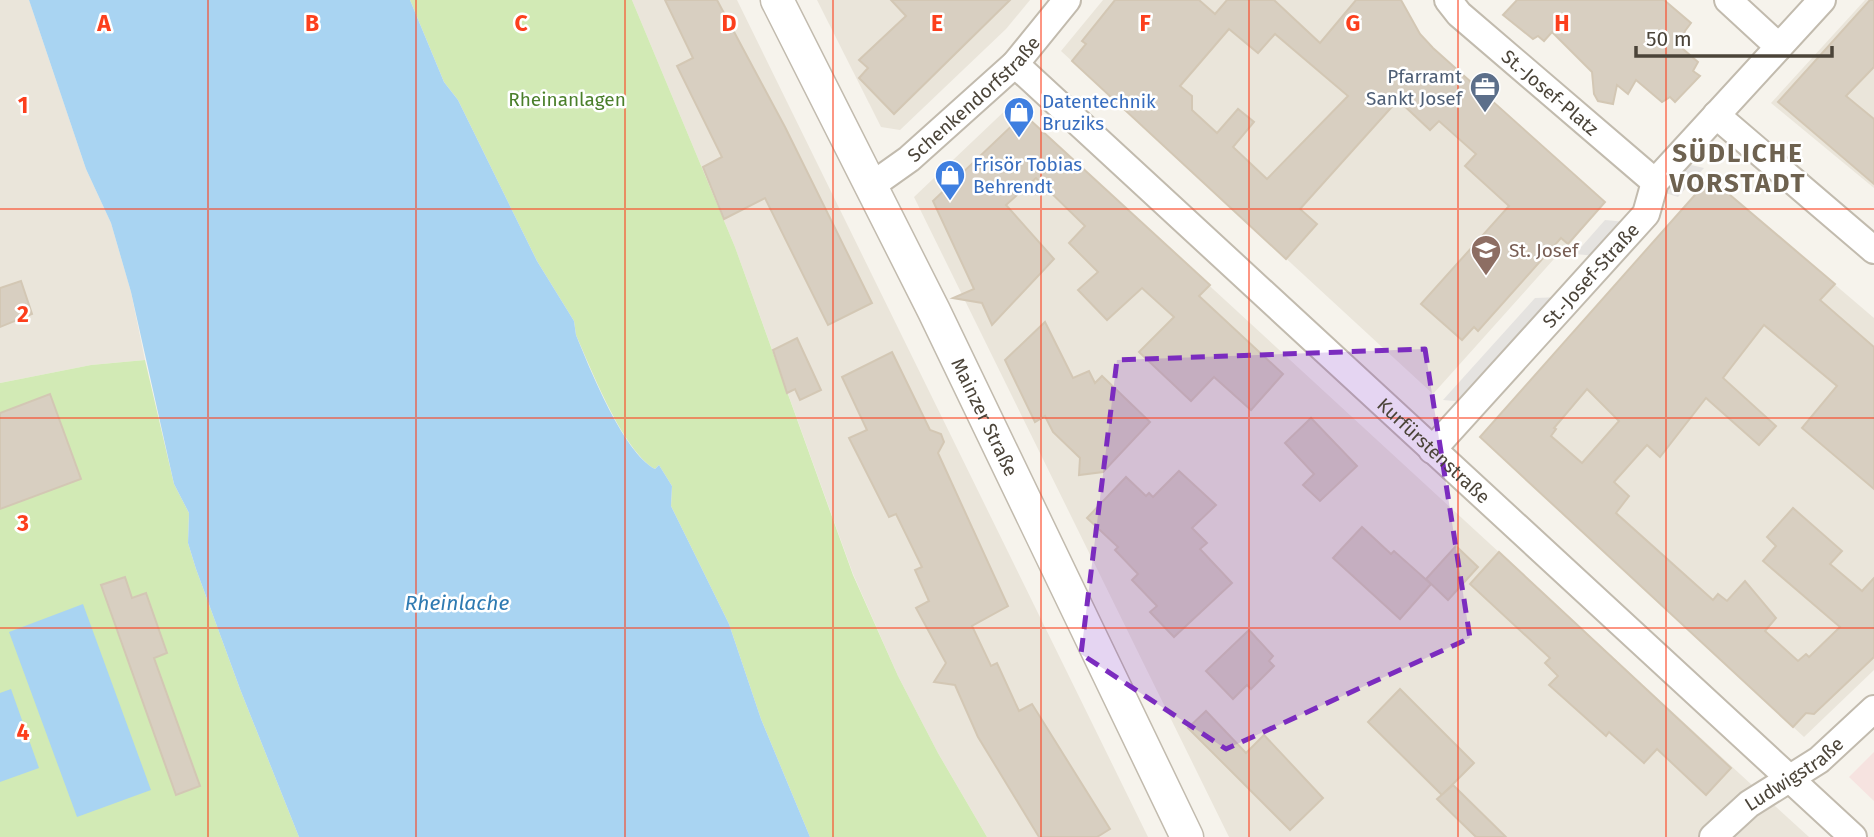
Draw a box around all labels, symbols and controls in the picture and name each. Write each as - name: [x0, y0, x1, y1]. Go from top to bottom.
- text: A: [96, 9, 111, 37]
- text: B: [305, 9, 319, 37]
- text: C: [514, 9, 528, 37]
- text: D: [722, 9, 737, 37]
- text: E: [931, 9, 943, 37]
- text: F: [1139, 9, 1151, 37]
- text: G: [1346, 9, 1360, 37]
- text: H: [1554, 9, 1570, 37]
- scale bar: [1636, 14, 1832, 58]
- text: 50 m: [1646, 26, 1692, 52]
- street label: Schenkendorfstraße: [902, 31, 1045, 167]
- street label: St.-Josef-Platz: [1497, 44, 1603, 140]
- place label: Pfarramt Sankt Josef: [1366, 65, 1464, 110]
- office icon: Pfarramt Sankt Josef: [1468, 70, 1502, 114]
- park label: Rheinanlagen: [508, 88, 626, 111]
- place label: Datentechnik Bruziks: [1042, 90, 1156, 135]
- text: 1: [18, 91, 28, 119]
- shop icon: Datentechnik Bruziks: [1002, 95, 1036, 139]
- district label: SÜDLICHE VORSTADT: [1669, 137, 1806, 199]
- place label: Frisör Tobias Behrendt: [973, 153, 1082, 198]
- shop icon: Frisör Tobias Behrendt: [933, 158, 967, 202]
- street label: St.-Josef-Straße: [1537, 218, 1644, 332]
- school or university icon: St. Josef: [1469, 233, 1503, 277]
- place label: St. Josef: [1509, 239, 1580, 262]
- text: 2: [17, 300, 29, 328]
- street label: Mainzer Straße: [947, 354, 1023, 480]
- street label: Kurfürstenstraße: [1373, 393, 1495, 508]
- text: 3: [16, 509, 29, 537]
- water label: Rheinlache: [405, 590, 509, 616]
- text: 4: [17, 718, 30, 746]
- street label: Ludwigstraße: [1740, 732, 1848, 815]

